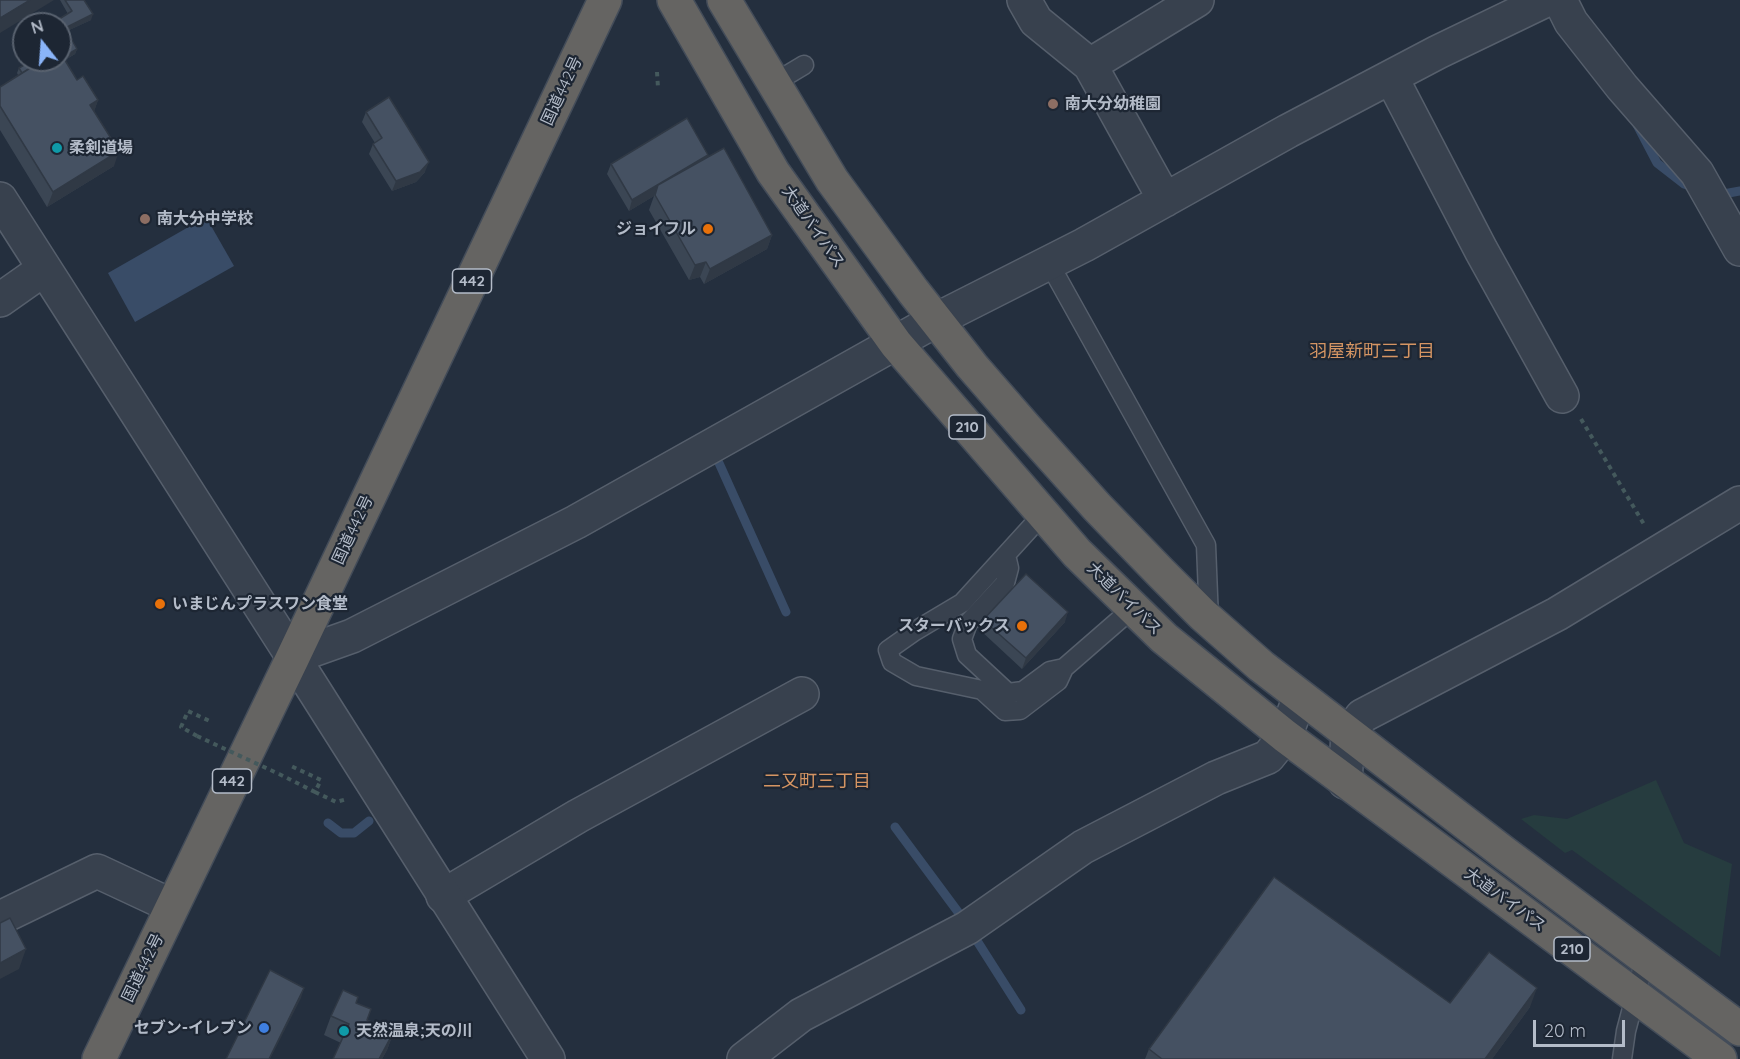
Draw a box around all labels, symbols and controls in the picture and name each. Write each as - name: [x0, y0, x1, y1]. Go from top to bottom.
- north arrow: [12, 12, 72, 72]
- text: N: [29, 15, 46, 38]
- street label: 国道442号: [538, 54, 586, 128]
- place label: 南大分幼稚園: [1065, 94, 1161, 114]
- marker: 南大分幼稚園: [1046, 97, 1060, 111]
- place label: 柔剣道場: [69, 138, 133, 158]
- marker: 柔剣道場: [50, 141, 64, 155]
- street label: 大道バイパス: [778, 182, 848, 272]
- place label: 南大分中学校: [157, 209, 253, 229]
- marker: 南大分中学校: [138, 212, 152, 226]
- place label: ジョイフル: [616, 219, 696, 239]
- marker: ジョイフル: [701, 222, 715, 236]
- road number: 442: [452, 269, 492, 293]
- district label: 羽屋新町三丁目: [1309, 341, 1435, 363]
- road number: 210: [949, 415, 985, 439]
- street label: 国道442号: [329, 493, 377, 567]
- street label: 大道バイパス: [1083, 559, 1165, 639]
- place label: いまじんプラスワン食堂: [172, 594, 348, 614]
- marker: いまじんプラスワン食堂: [153, 597, 167, 611]
- place label: スターバックス: [898, 616, 1010, 636]
- marker: スターバックス: [1015, 619, 1029, 633]
- road number: 442: [212, 769, 252, 793]
- district label: 二又町三丁目: [763, 771, 871, 793]
- street label: 大道バイパス: [1461, 864, 1549, 936]
- street label: 国道442号: [118, 931, 168, 1005]
- road number: 210: [1554, 937, 1590, 961]
- scale bar: [1536, 1008, 1628, 1046]
- place label: セブン-イレブン: [134, 1018, 252, 1038]
- text: 20 m: [1544, 1019, 1586, 1042]
- marker: セブン-イレブン: [257, 1021, 271, 1035]
- place label: 天然温泉;天の川: [356, 1021, 473, 1041]
- marker: 天然温泉;天の川: [337, 1024, 351, 1038]

